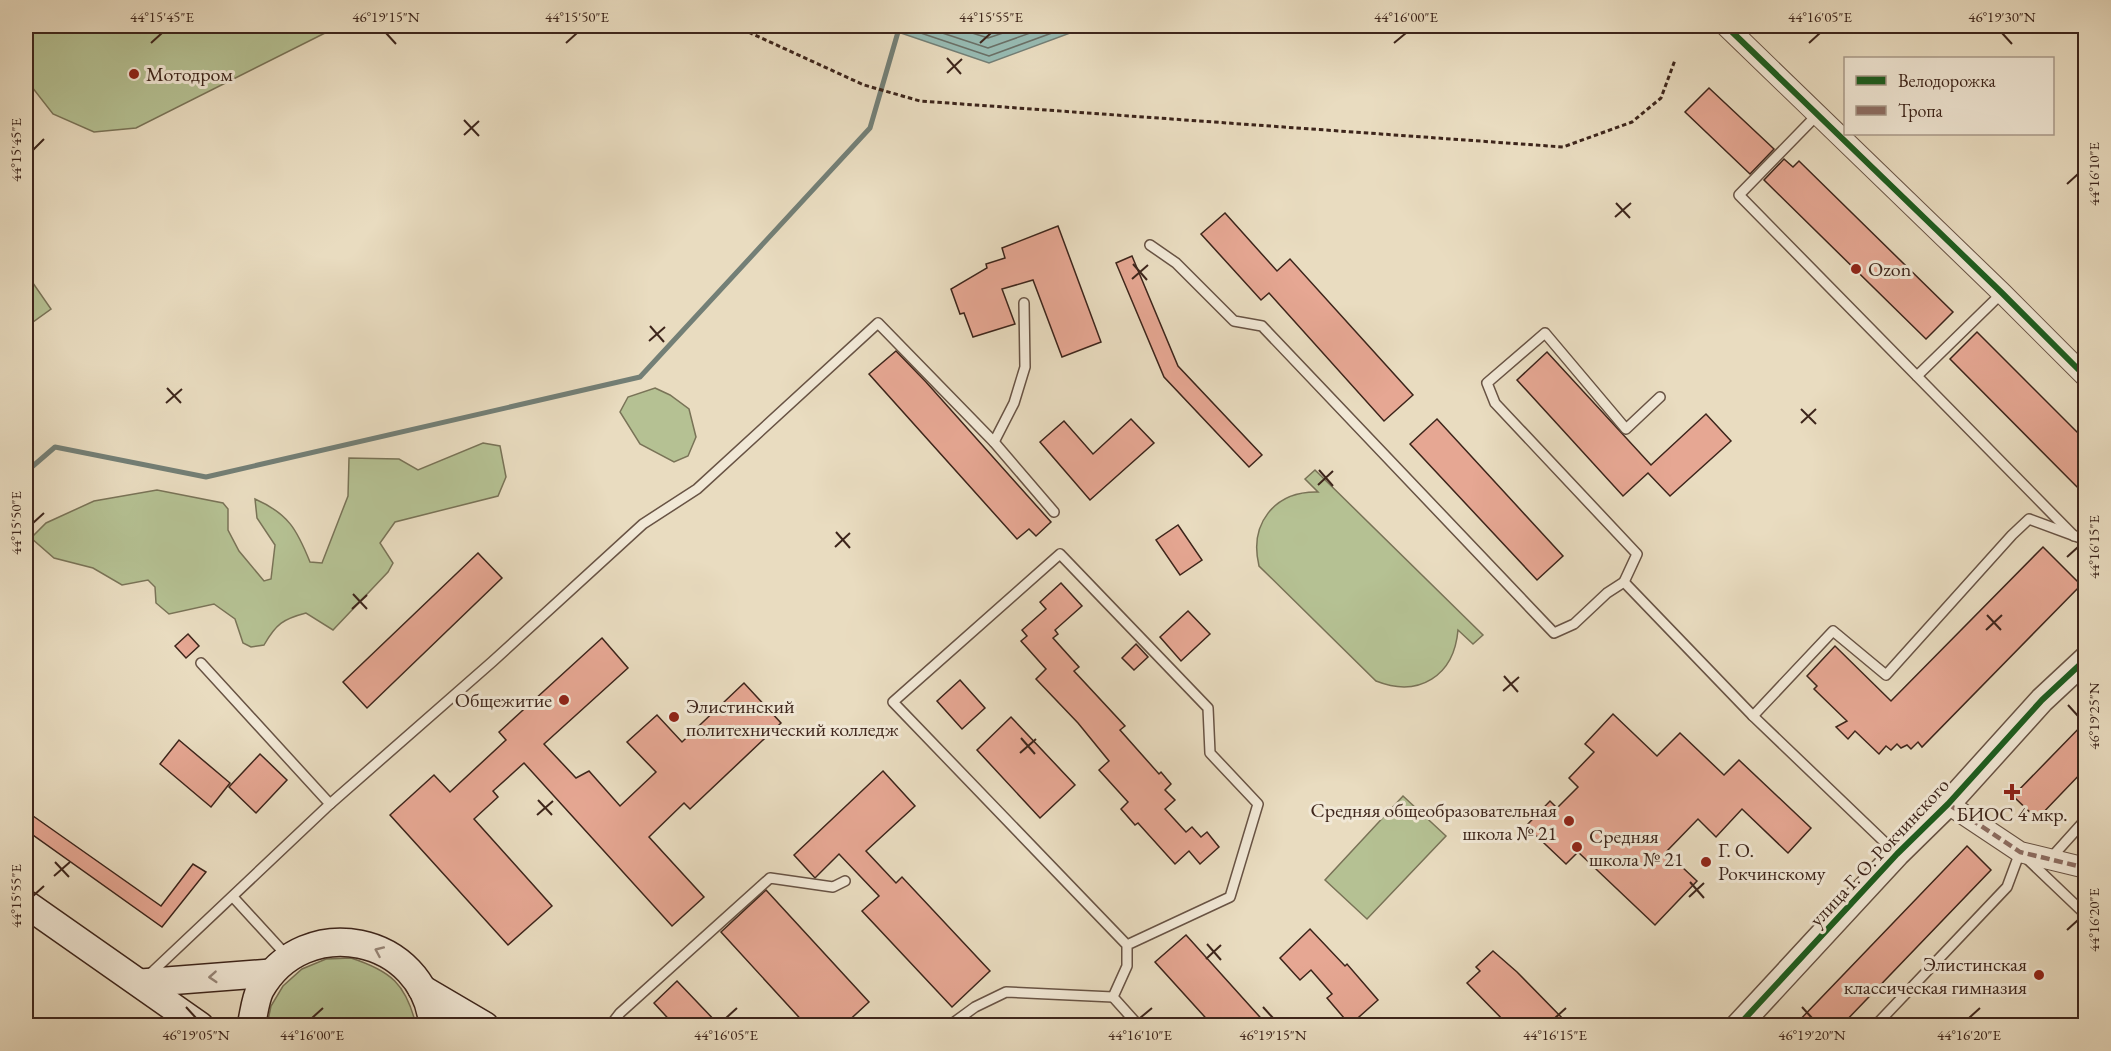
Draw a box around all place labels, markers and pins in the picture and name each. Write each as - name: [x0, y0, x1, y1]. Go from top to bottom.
- place label: Мотодром: [146, 61, 233, 87]
- marker: Мотодром: [127, 67, 141, 81]
- place label: Ozon: [1868, 256, 1912, 282]
- marker: Ozon: [1849, 262, 1863, 276]
- place label: Общежитие: [455, 687, 552, 713]
- marker: Общежитие: [557, 693, 571, 707]
- place label: Элистинский политехнический колледж: [686, 693, 899, 742]
- marker: Элистинский политехнический колледж: [667, 710, 681, 724]
- marker: БИОС 4 мкр.: [2005, 785, 2019, 799]
- place label: Средняя общеобразовательная школа № 21: [1311, 797, 1557, 846]
- place label: БИОС 4 мкр.: [1956, 801, 2068, 827]
- marker: Средняя общеобразовательная школа № 21: [1562, 814, 1576, 828]
- place label: Средняя школа № 21: [1589, 823, 1684, 872]
- place label: Г. О. Рокчинскому: [1718, 837, 1826, 886]
- marker: Средняя школа № 21: [1570, 840, 1584, 854]
- marker: Г. О. Рокчинскому: [1699, 855, 1713, 869]
- place label: Элистинская классическая гимназия: [1844, 951, 2027, 1000]
- marker: Элистинская классическая гимназия: [2032, 968, 2046, 982]

